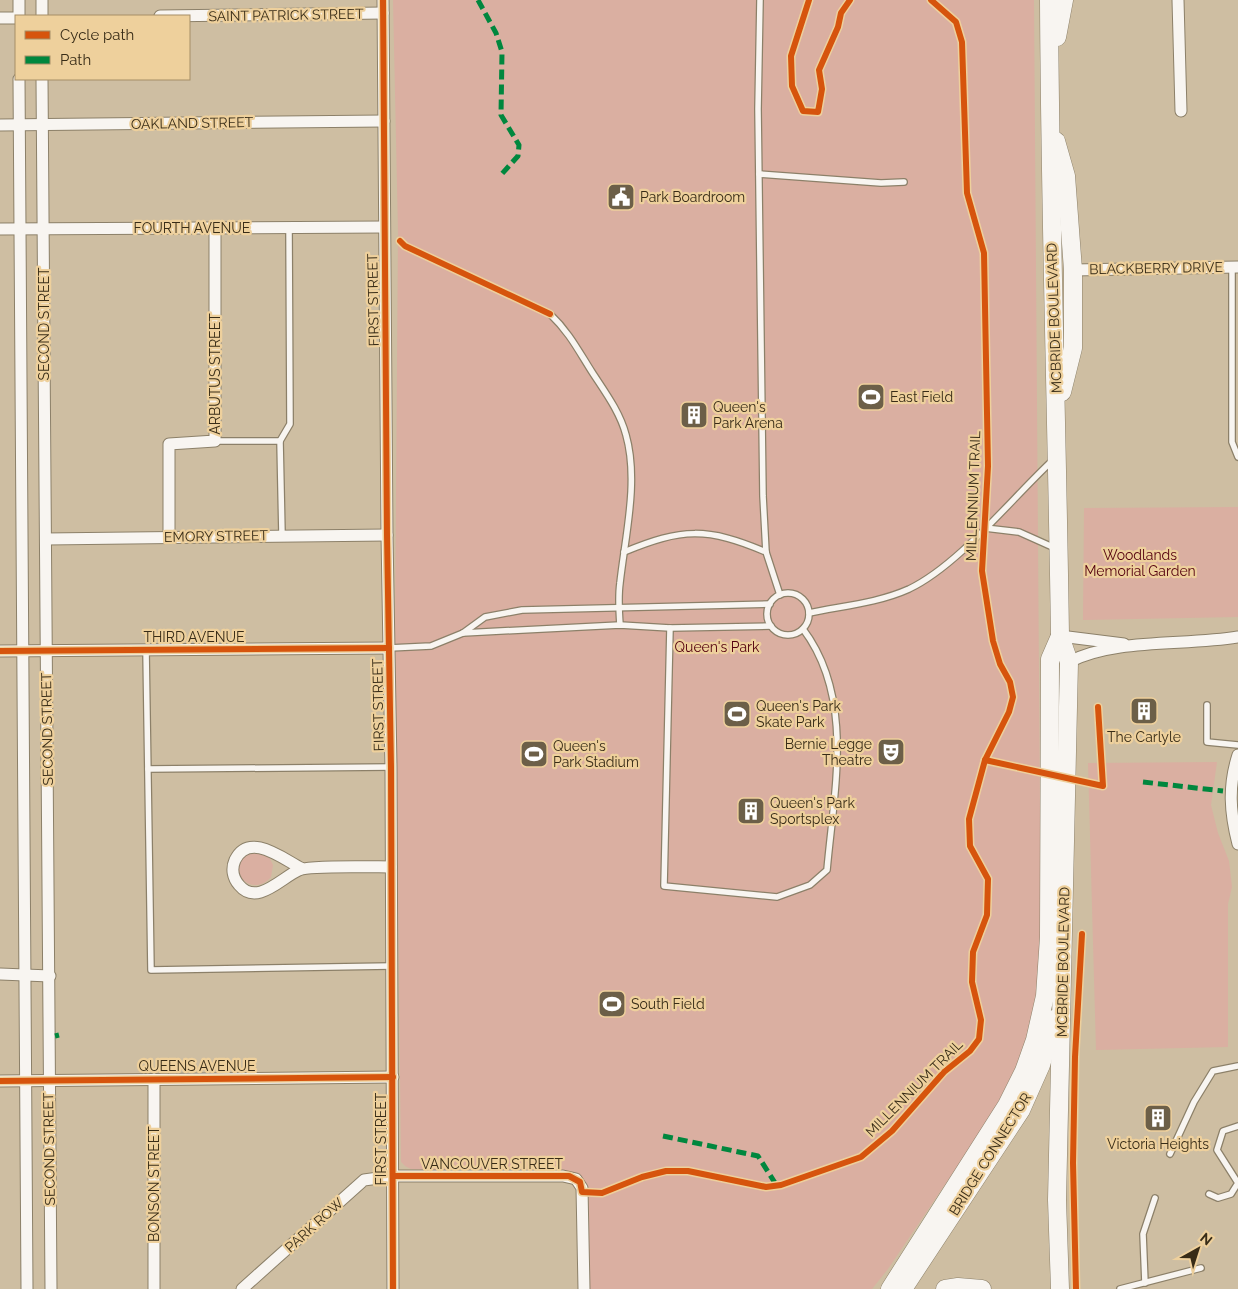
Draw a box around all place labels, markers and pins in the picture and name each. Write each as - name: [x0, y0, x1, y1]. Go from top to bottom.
- public building icon: Park Boardroom: [606, 182, 636, 212]
- place label: Park Boardroom: [640, 189, 745, 205]
- sports icon: East Field: [856, 382, 886, 412]
- place label: East Field: [890, 389, 953, 405]
- place label: Queen's Park Arena: [713, 399, 783, 431]
- building icon: Queen's Park Arena: [679, 400, 709, 430]
- building icon: The Carlyle: [1129, 696, 1159, 726]
- place label: Queen's Park Skate Park: [756, 698, 841, 730]
- sports icon: Queen's Park Skate Park: [722, 699, 752, 729]
- place label: The Carlyle: [1107, 729, 1181, 745]
- place label: Bernie Legge Theatre: [785, 736, 872, 768]
- theatre icon: Bernie Legge Theatre: [876, 737, 906, 767]
- place label: Queen's Park Stadium: [553, 738, 639, 770]
- sports icon: Queen's Park Stadium: [519, 739, 549, 769]
- place label: Queen's Park Sportsplex: [770, 795, 855, 827]
- building icon: Queen's Park Sportsplex: [736, 796, 766, 826]
- sports icon: South Field: [597, 989, 627, 1019]
- place label: South Field: [631, 996, 705, 1012]
- building icon: Victoria Heights: [1143, 1103, 1173, 1133]
- place label: Victoria Heights: [1107, 1136, 1209, 1152]

